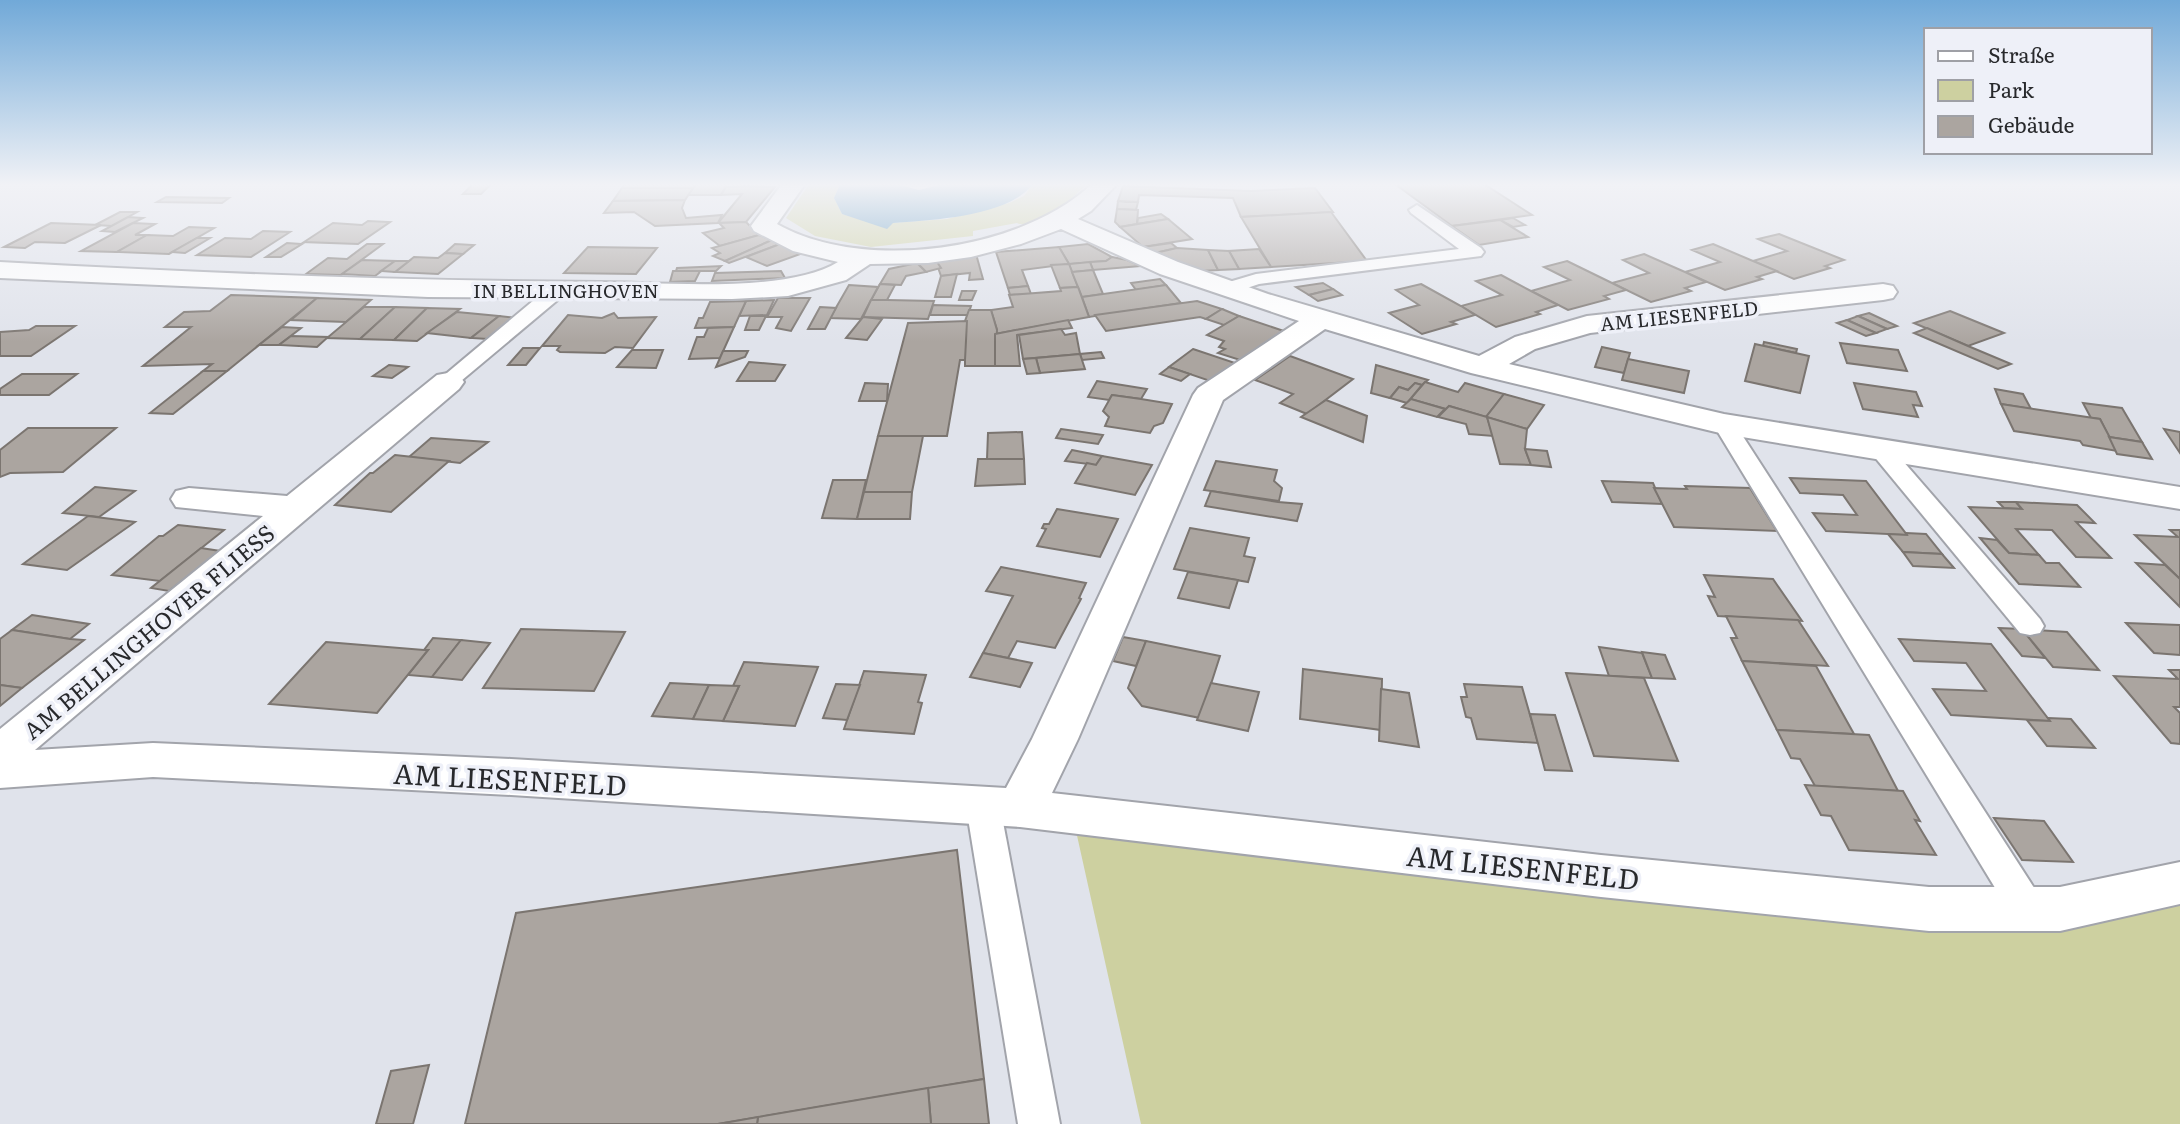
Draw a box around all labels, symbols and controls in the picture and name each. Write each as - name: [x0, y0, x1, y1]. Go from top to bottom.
- legend: [1924, 28, 2152, 154]
- text: Straße: [1988, 38, 2055, 69]
- text: Park: [1988, 73, 2034, 104]
- text: Gebäude: [1988, 108, 2075, 139]
- street label: IN BELLINGHOVEN: [473, 276, 659, 304]
- street label: AM LIESENFELD: [1599, 293, 1759, 337]
- street label: AM BELLINGHOVER FLIESS: [15, 516, 281, 746]
- street label: AM LIESENFELD: [392, 751, 628, 805]
- street label: AM LIESENFELD: [1405, 833, 1641, 899]

